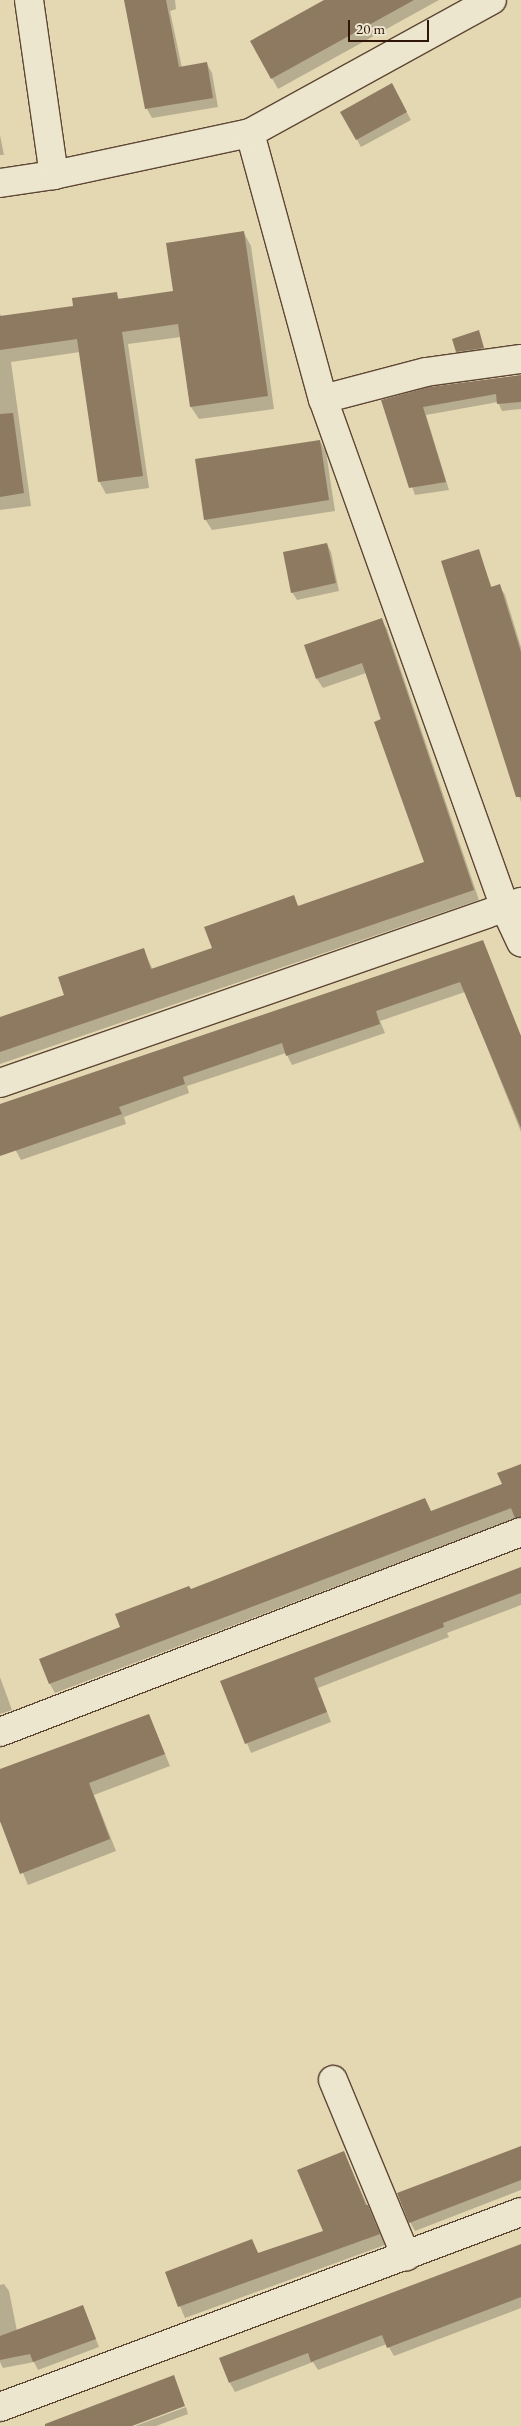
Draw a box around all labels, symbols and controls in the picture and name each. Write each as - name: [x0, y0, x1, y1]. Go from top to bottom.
- scale bar: [351, 10, 432, 42]
- text: 20 m: [356, 19, 385, 38]

